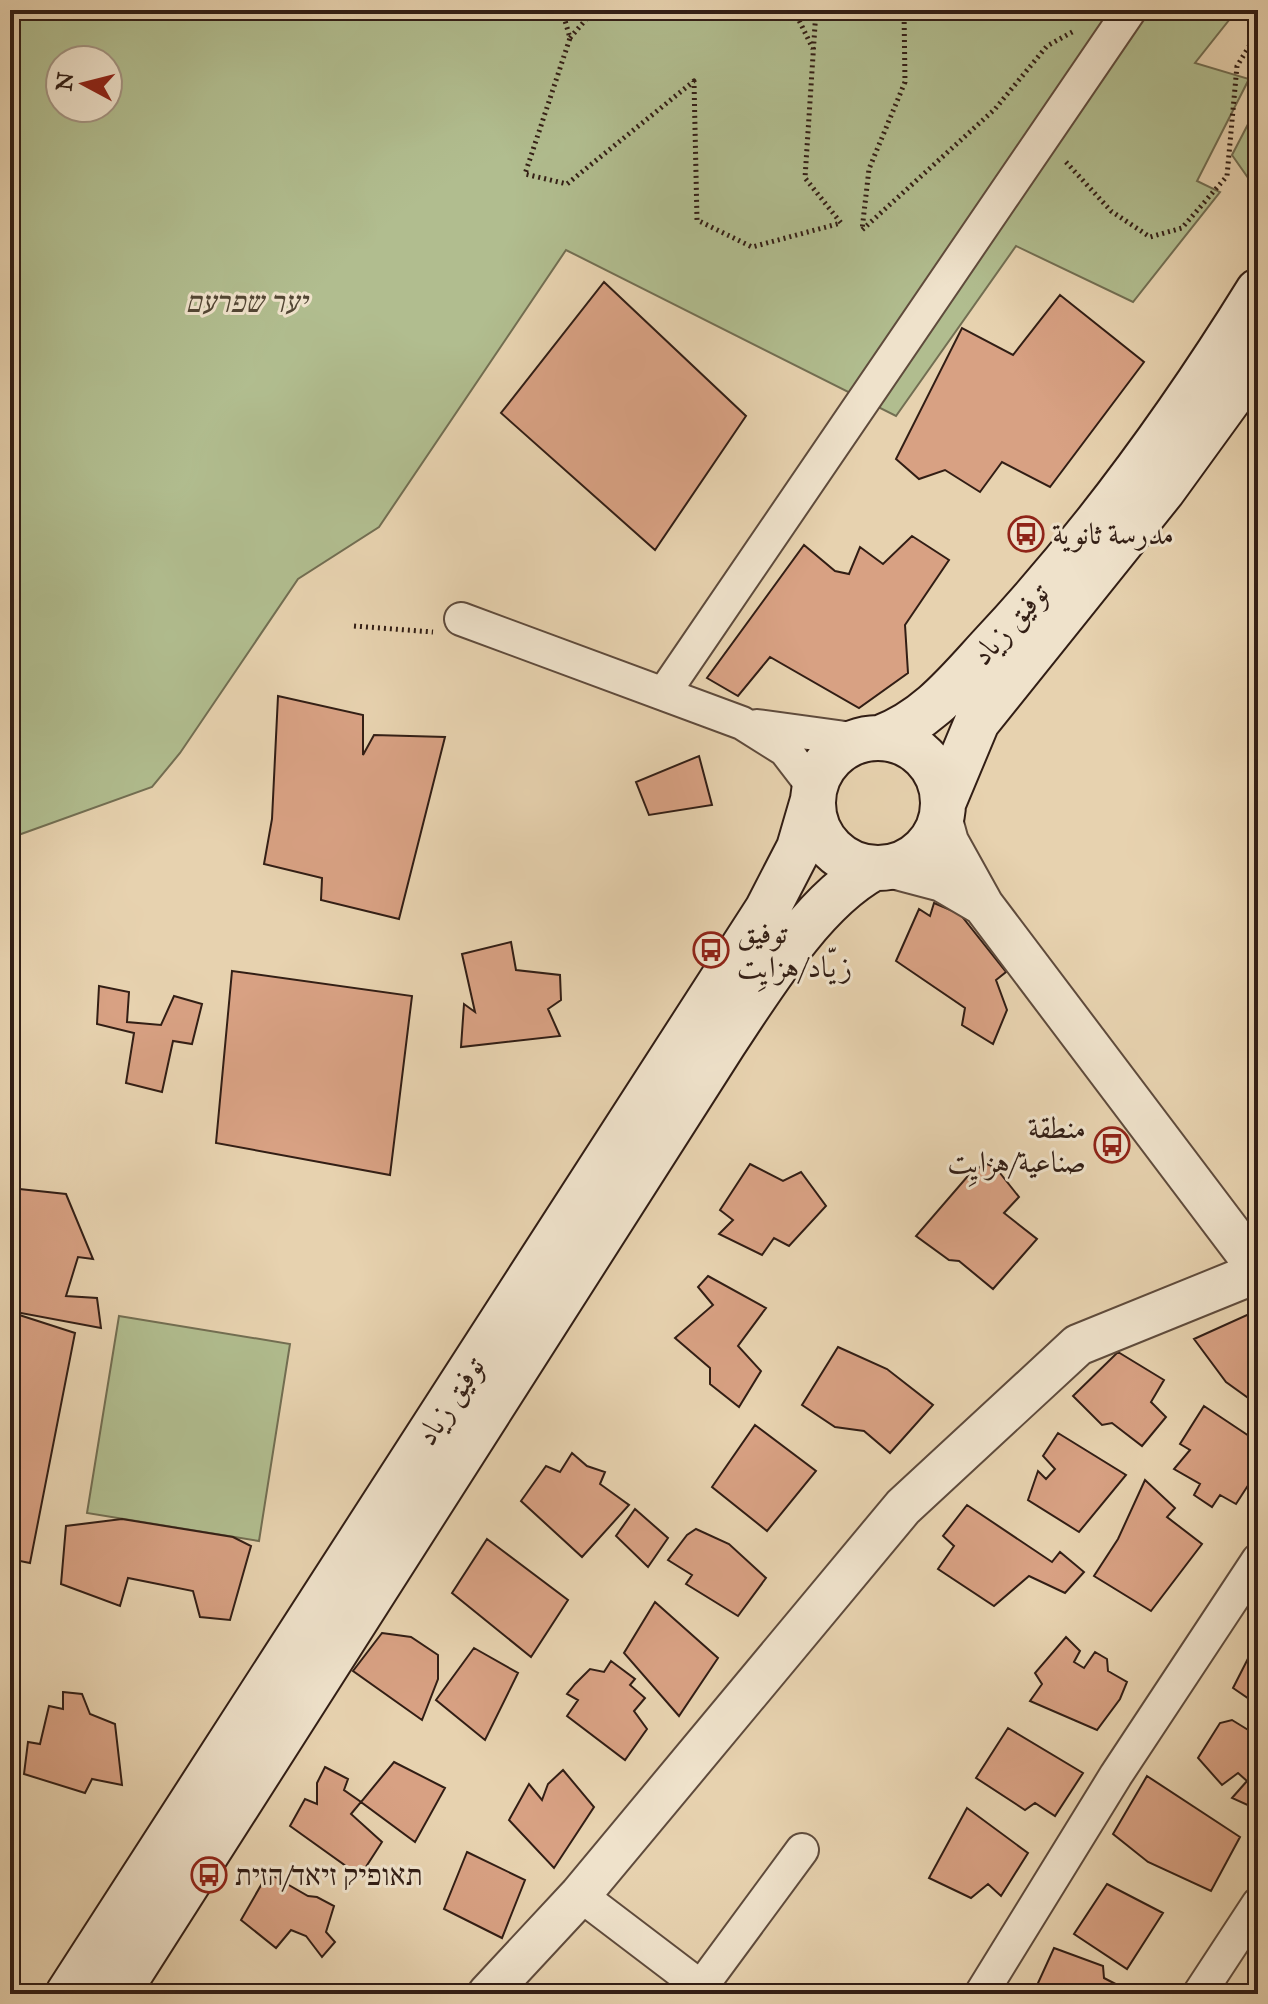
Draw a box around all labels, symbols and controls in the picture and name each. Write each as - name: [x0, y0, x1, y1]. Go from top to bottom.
- north arrow: [44, 44, 124, 124]
- text: N: [50, 70, 79, 93]
- park label: יער שפרעם: [185, 284, 310, 320]
- bus stop icon: مدرسة ثانوية: [1007, 515, 1045, 553]
- place label: مدرسة ثانوية: [1052, 516, 1174, 553]
- street label: توفيق زياد: [964, 575, 1057, 673]
- place label: توفيق زيّاد/هزايِت: [737, 915, 852, 992]
- bus stop icon: توفيق زيّاد/هزايِت: [692, 931, 730, 969]
- place label: منطقة صناعية/هزايِت: [947, 1110, 1086, 1187]
- bus stop icon: منطقة صناعية/هزايِت: [1093, 1126, 1131, 1164]
- street label: توفيق زياد: [408, 1350, 493, 1453]
- bus stop icon: תאופיק זיאד/הזית: [190, 1856, 228, 1894]
- place label: תאופיק זיאד/הזית: [235, 1857, 423, 1893]

